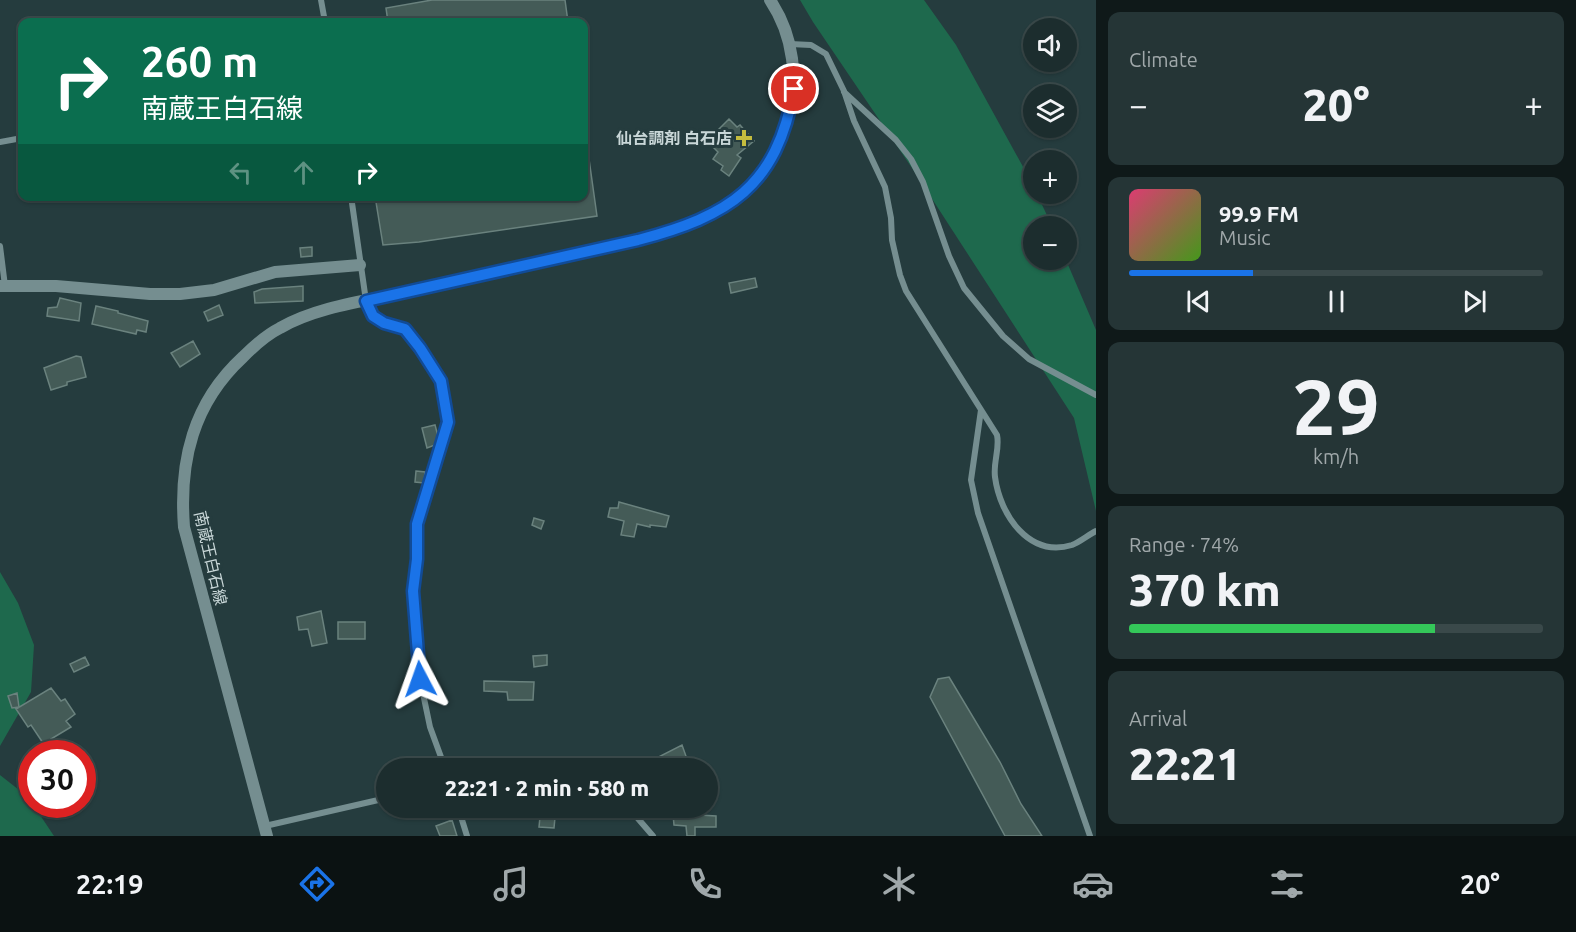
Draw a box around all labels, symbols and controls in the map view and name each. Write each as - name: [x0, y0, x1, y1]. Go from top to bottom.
- map controls: [1023, 18, 1077, 270]
- button: sound: [1023, 18, 1077, 72]
- text: 260 m: [141, 38, 258, 85]
- icon: right: [42, 42, 120, 120]
- text: Climate: [1129, 48, 1198, 71]
- pin: [768, 63, 819, 114]
- icon: arrive: [777, 72, 810, 105]
- text: 20°: [1302, 79, 1370, 130]
- button: layers: [1023, 84, 1077, 138]
- text: −: [1129, 86, 1148, 123]
- text: +: [1524, 86, 1543, 123]
- text: 南蔵王白石線: [141, 93, 303, 123]
- place label: 仙台調剤 白石店: [615, 129, 732, 147]
- marker: 仙台調剤 白石店: [737, 131, 751, 145]
- button: +: [1023, 150, 1077, 204]
- icon: left: [224, 156, 257, 189]
- icon: ahead: [287, 156, 320, 189]
- icon: right: [350, 156, 383, 189]
- text: 99.9 FM: [1219, 201, 1299, 226]
- button: −: [1023, 216, 1077, 270]
- text: Music: [1219, 226, 1271, 249]
- icon: previous: [1182, 285, 1215, 318]
- icon: pause: [1320, 285, 1353, 318]
- icon: next: [1458, 285, 1491, 318]
- text: 29: [1292, 362, 1380, 450]
- text: km/h: [1313, 445, 1359, 468]
- street label: 南蔵王白石線: [191, 509, 231, 607]
- text: Range · 74%: [1129, 533, 1239, 556]
- text: 370 km: [1129, 564, 1281, 615]
- position arrow: [388, 647, 452, 711]
- text: Arrival: [1129, 707, 1187, 730]
- text: 22:21: [1129, 738, 1242, 789]
- speed limit sign: 30: [18, 740, 96, 818]
- text: 22:21 · 2 min · 580 m: [445, 775, 649, 800]
- icon: directions: [296, 863, 338, 905]
- icon: music: [490, 863, 532, 905]
- icon: phone: [684, 863, 726, 905]
- icon: climate: [878, 863, 920, 905]
- icon: car: [1072, 863, 1114, 905]
- icon: filters: [1266, 863, 1308, 905]
- text: 22:19: [76, 869, 144, 899]
- text: 20°: [1460, 869, 1500, 899]

